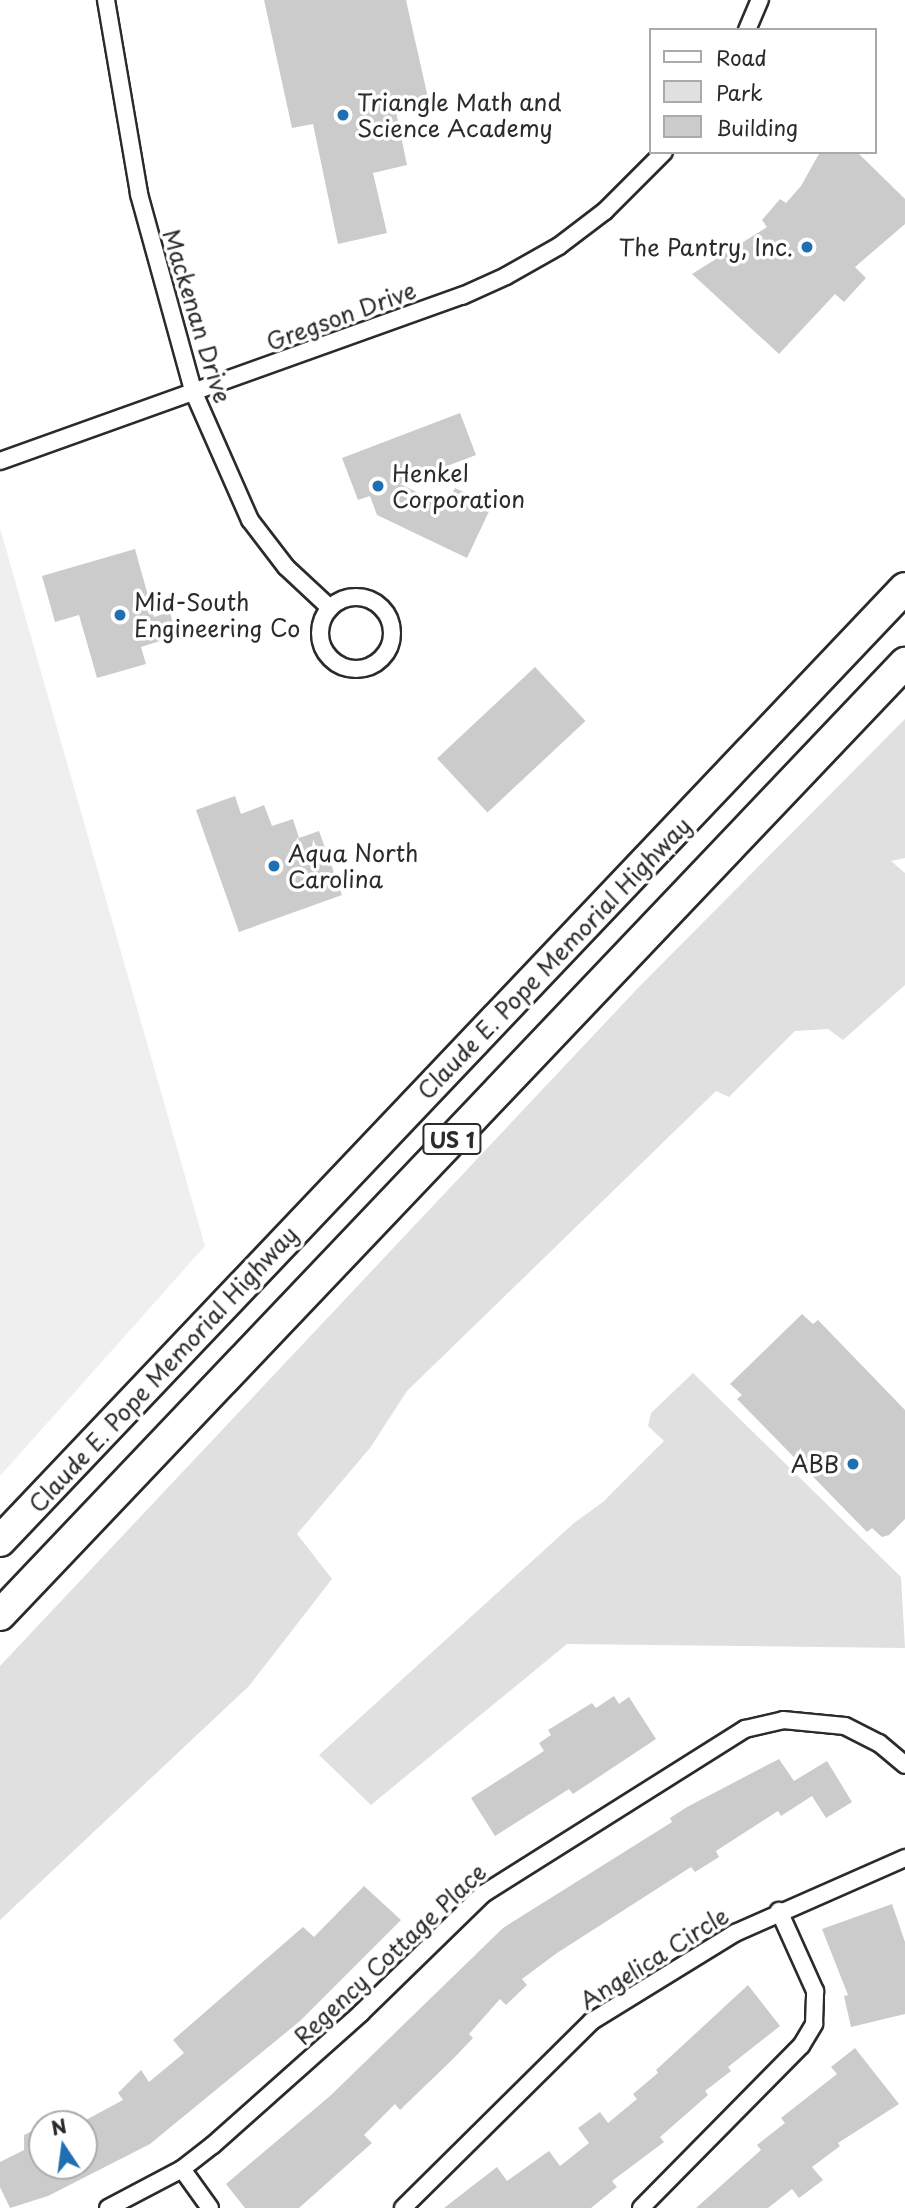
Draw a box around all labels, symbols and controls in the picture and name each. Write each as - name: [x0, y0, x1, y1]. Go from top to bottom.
- legend: [650, 28, 877, 154]
- text: Road: [716, 41, 767, 73]
- text: Park: [716, 76, 763, 108]
- place label: Triangle Math and Science Academy: [357, 88, 565, 142]
- marker: Triangle Math and Science Academy: [335, 107, 351, 123]
- text: Building: [716, 111, 798, 143]
- street label: Mackenan Drive: [158, 226, 236, 406]
- place label: The Pantry, Inc.: [617, 233, 793, 261]
- marker: The Pantry, Inc.: [799, 239, 815, 255]
- street label: Gregson Drive: [262, 276, 420, 356]
- place label: Henkel Corporation: [392, 459, 525, 513]
- marker: Henkel Corporation: [370, 478, 386, 494]
- place label: Mid-South Engineering Co: [134, 588, 300, 642]
- marker: Mid-South Engineering Co: [112, 607, 128, 623]
- street label: Claude E. Pope Memorial Highway: [411, 811, 697, 1105]
- place label: Aqua North Carolina: [288, 839, 417, 893]
- marker: Aqua North Carolina: [266, 858, 282, 874]
- road number: US 1: [420, 1122, 484, 1156]
- street label: Claude E. Pope Memorial Highway: [23, 1220, 303, 1518]
- place label: ABB: [791, 1450, 839, 1478]
- marker: ABB: [845, 1456, 861, 1472]
- street label: Regency Cottage Place: [288, 1858, 492, 2050]
- street label: Angelica Circle: [575, 1901, 733, 2015]
- north arrow: [28, 2110, 98, 2180]
- text: N: [48, 2111, 69, 2142]

